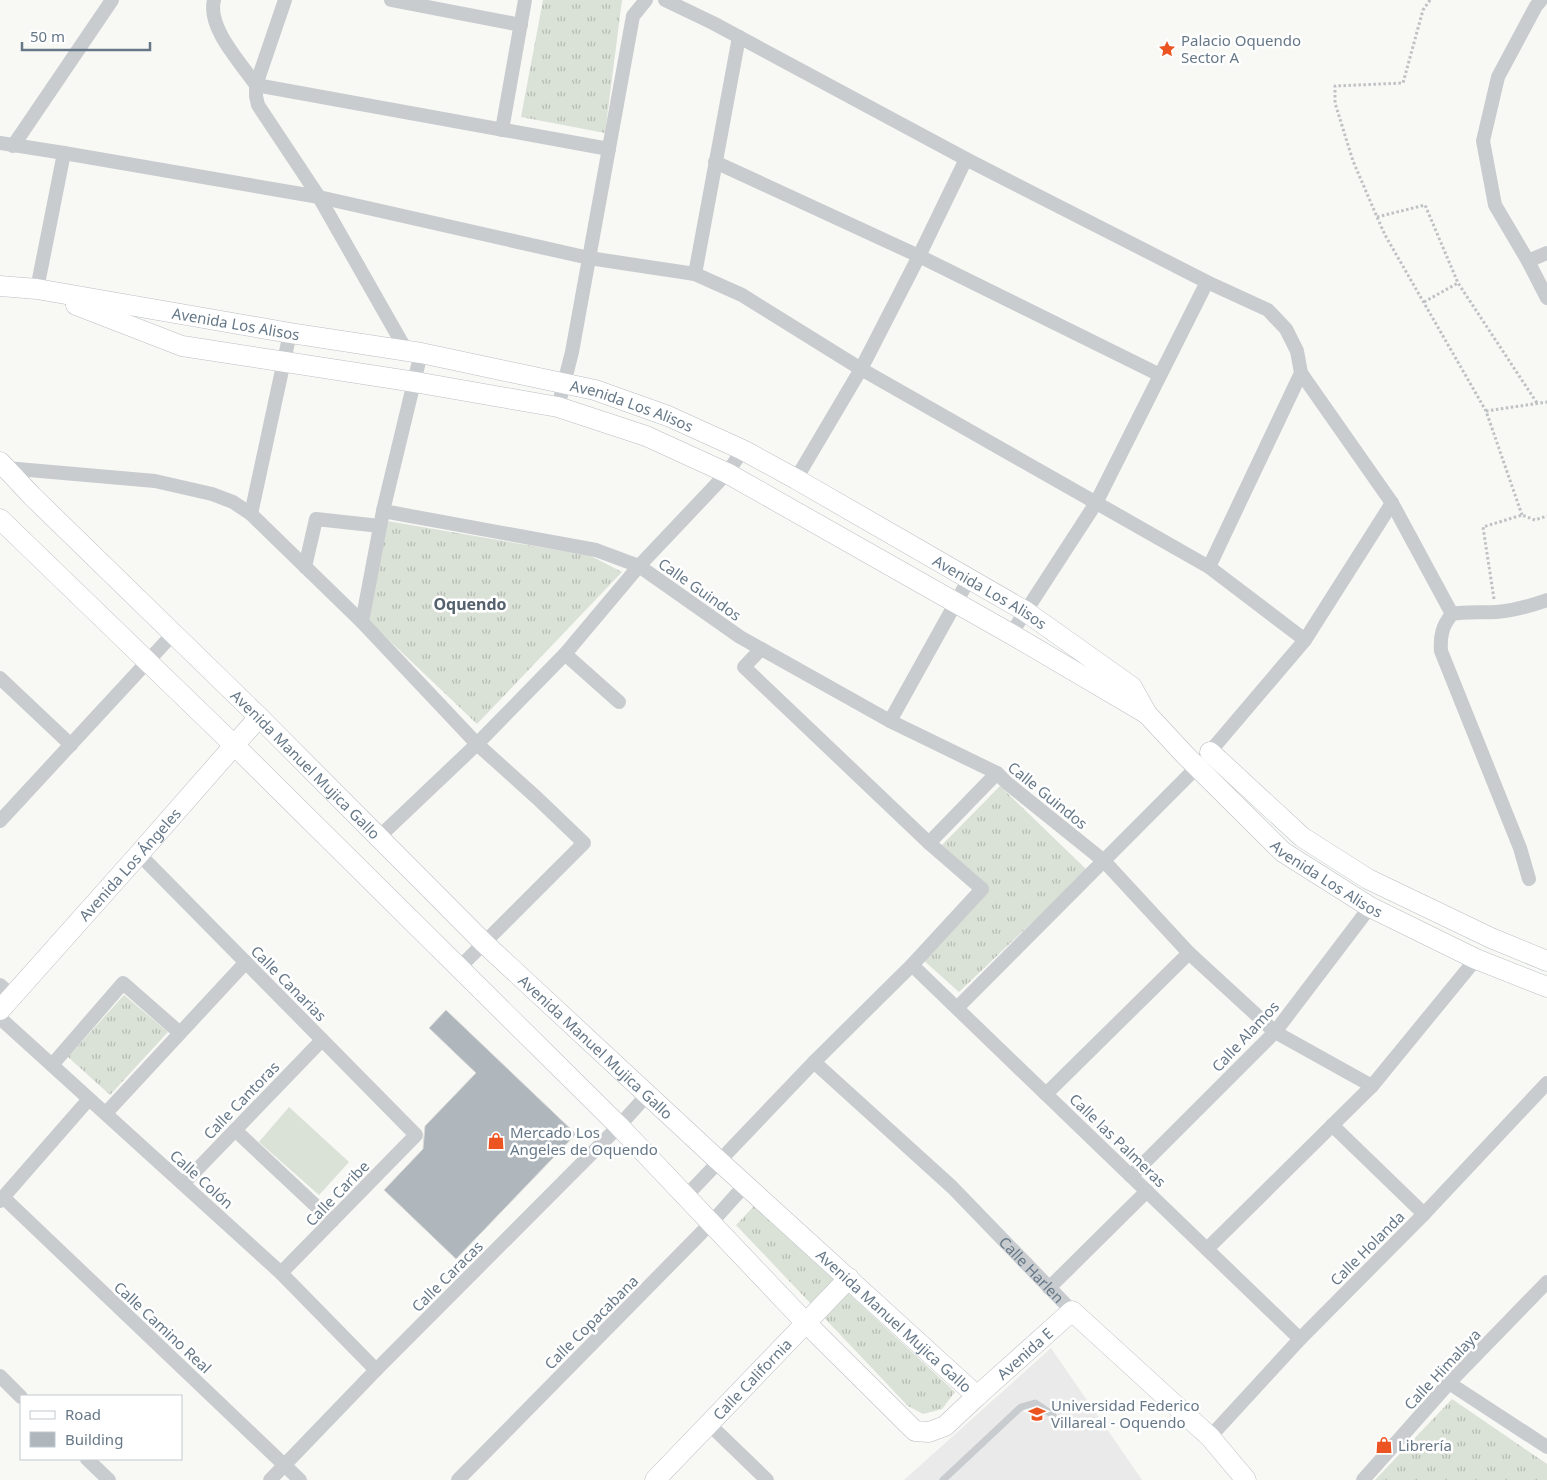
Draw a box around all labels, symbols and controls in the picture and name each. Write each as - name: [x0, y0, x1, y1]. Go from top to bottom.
- scale bar: [22, 20, 150, 52]
- text: 50 m: [30, 26, 65, 46]
- place label: Palacio Oquendo Sector A: [1181, 30, 1301, 67]
- place icon: Palacio Oquendo Sector A: [1157, 39, 1177, 59]
- street label: Avenida Los Alisos: [171, 303, 301, 344]
- street label: Avenida Los Alisos: [569, 375, 697, 436]
- street label: Avenida Los Alisos: [929, 550, 1051, 633]
- street label: Calle Guindos: [655, 553, 745, 625]
- district label: Oquendo: [433, 593, 507, 615]
- street label: Avenida Manuel Mujica Gallo: [227, 685, 385, 843]
- street label: Calle Guindos: [1004, 757, 1092, 833]
- street label: Avenida Los Ángeles: [74, 804, 185, 925]
- street label: Avenida Los Alisos: [1266, 835, 1386, 922]
- street label: Calle Canarias: [247, 941, 331, 1025]
- street label: Avenida Manuel Mujica Gallo: [514, 970, 677, 1123]
- street label: Calle Alamos: [1207, 996, 1283, 1076]
- street label: Calle Cantoras: [199, 1057, 283, 1143]
- street label: Calle las Palmeras: [1065, 1089, 1171, 1191]
- place label: Mercado Los Angeles de Oquendo: [510, 1122, 658, 1159]
- shop icon: Mercado Los Angeles de Oquendo: [486, 1131, 506, 1151]
- street label: Calle Colón: [166, 1145, 238, 1213]
- street label: Calle Caribe: [301, 1156, 373, 1230]
- street label: Calle Holanda: [1325, 1206, 1409, 1290]
- street label: Calle Harlen: [995, 1232, 1069, 1307]
- street label: Calle Caracas: [407, 1236, 487, 1316]
- street label: Avenida Manuel Mujica Gallo: [812, 1245, 976, 1397]
- street label: Calle Copacabana: [540, 1271, 642, 1373]
- street label: Calle Camino Real: [110, 1277, 216, 1377]
- street label: Avenida E: [992, 1323, 1057, 1384]
- street label: Calle Himalaya: [1399, 1324, 1485, 1414]
- street label: Calle California: [708, 1334, 796, 1424]
- legend: [20, 1395, 182, 1460]
- place label: Universidad Federico Villareal - Oquendo: [1051, 1395, 1199, 1432]
- text: Road: [65, 1404, 101, 1424]
- school or university icon: Universidad Federico Villareal - Oquendo: [1027, 1404, 1047, 1424]
- text: Building: [65, 1429, 123, 1449]
- shop icon: Librería: [1374, 1435, 1394, 1455]
- place label: Librería: [1398, 1435, 1452, 1455]

